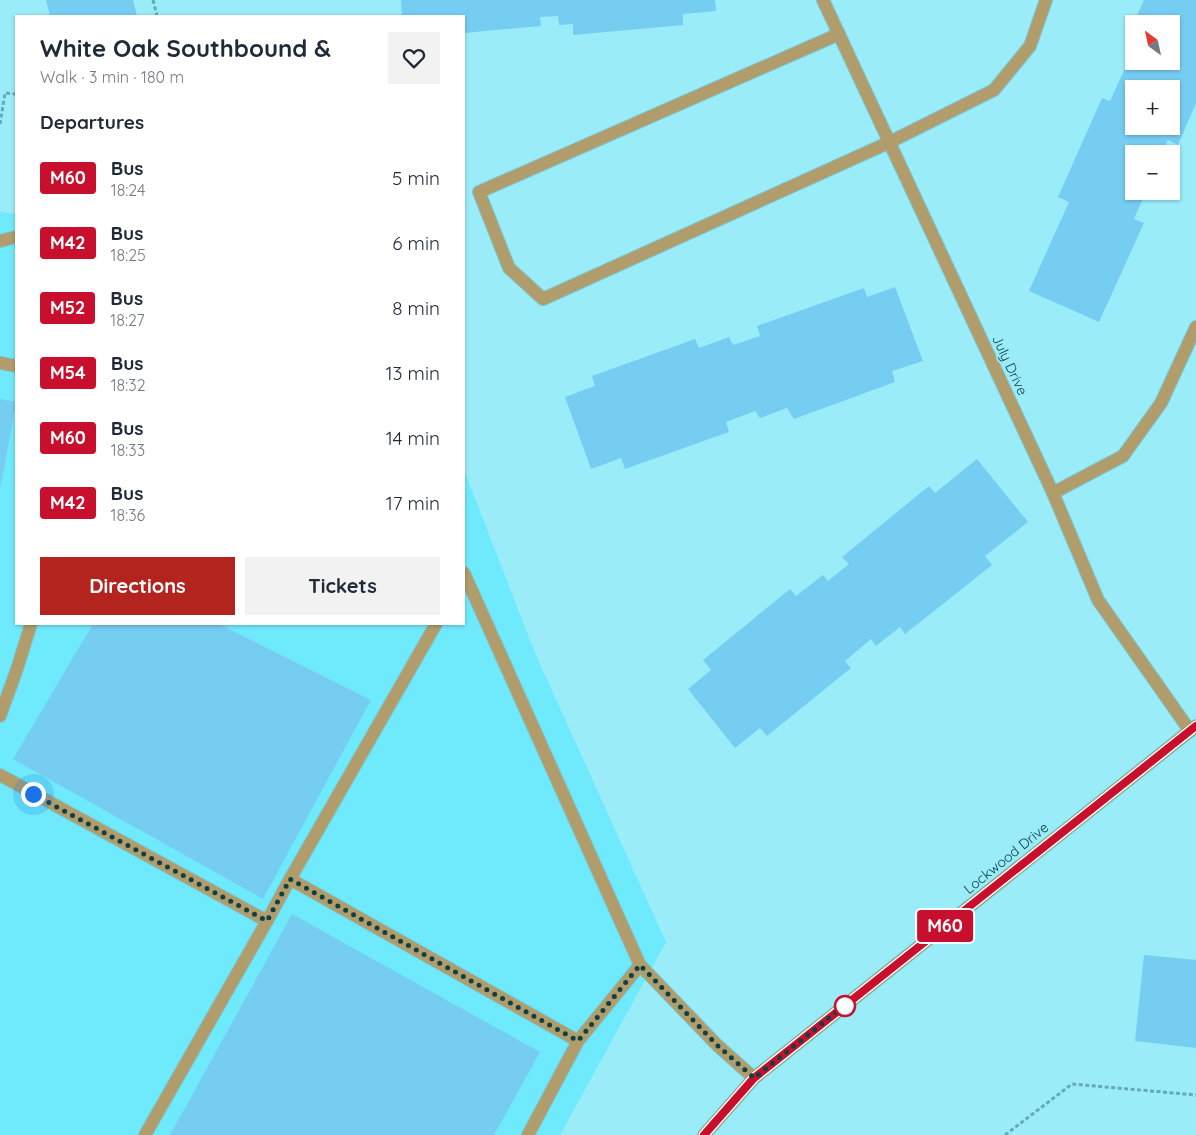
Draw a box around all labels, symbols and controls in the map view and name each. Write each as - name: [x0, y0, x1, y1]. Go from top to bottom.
- north arrow: [1125, 15, 1180, 70]
- map controls: [1125, 15, 1180, 200]
- button: heart: [388, 32, 440, 84]
- text: White Oak Southbound &: [40, 33, 331, 63]
- text: Walk · 3 min · 180 m: [40, 67, 184, 87]
- button: +: [1125, 80, 1180, 135]
- text: Departures: [40, 110, 144, 134]
- button: −: [1125, 145, 1180, 200]
- text: Bus: [111, 156, 144, 180]
- text: M60: [50, 166, 86, 189]
- text: 5 min: [392, 166, 440, 190]
- text: 18:24: [111, 180, 145, 200]
- text: Bus: [111, 221, 143, 245]
- text: M42: [50, 231, 86, 254]
- text: 6 min: [392, 231, 440, 255]
- text: 18:25: [111, 245, 146, 265]
- text: Bus: [110, 286, 143, 310]
- text: M52: [50, 296, 85, 319]
- text: 8 min: [392, 296, 440, 320]
- text: 18:27: [110, 310, 145, 330]
- street label: July Drive: [988, 332, 1032, 398]
- text: Bus: [111, 351, 143, 375]
- text: M54: [50, 361, 86, 384]
- text: 13 min: [385, 361, 440, 385]
- text: 18:32: [111, 375, 146, 395]
- text: Bus: [111, 416, 144, 440]
- text: M60: [50, 426, 86, 449]
- text: 14 min: [386, 426, 440, 450]
- text: 18:33: [111, 440, 145, 460]
- text: Bus: [111, 481, 143, 505]
- text: M42: [50, 491, 86, 514]
- text: 17 min: [386, 491, 440, 515]
- text: 18:36: [111, 505, 145, 525]
- button: Directions: [40, 557, 235, 615]
- button: Tickets: [245, 557, 440, 615]
- your location: [21, 782, 46, 807]
- street label: Lockwood Drive: [960, 818, 1052, 898]
- line badge: M60: [916, 910, 974, 942]
- text: M60: [927, 914, 963, 937]
- unlabelled marker: [834, 995, 856, 1017]

